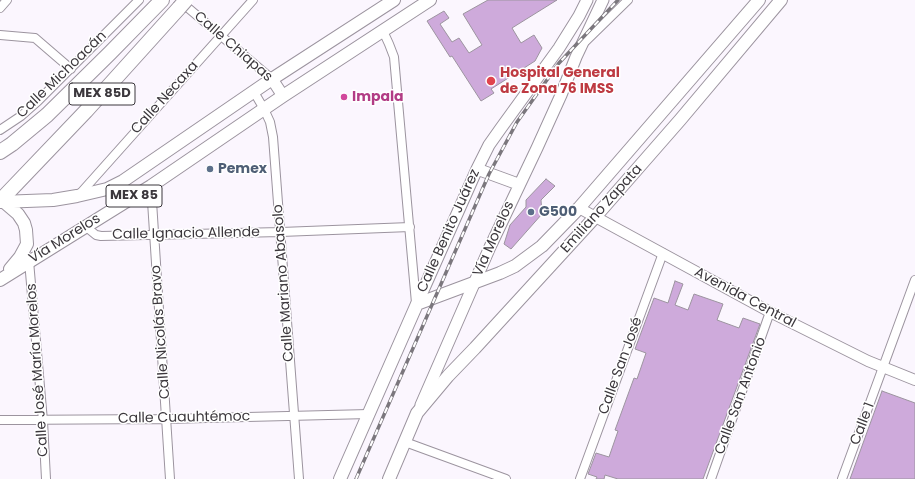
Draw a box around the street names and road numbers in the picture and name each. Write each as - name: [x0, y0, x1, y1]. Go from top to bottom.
- street label: Calle Chiapas: [190, 8, 276, 86]
- street label: Calle Michoacán: [14, 28, 110, 122]
- street label: Calle Necaxa: [128, 58, 202, 138]
- road number: MEX 85D: [69, 83, 135, 105]
- street label: Emiliano Zapata: [558, 161, 646, 257]
- street label: Calle Benito Juárez: [414, 167, 484, 295]
- road number: MEX 85: [106, 185, 162, 207]
- street label: Vía Morelos: [470, 199, 518, 279]
- street label: Calle Mariano Abasolo: [270, 204, 298, 362]
- street label: Vía Morelos: [26, 210, 104, 268]
- street label: Calle Ignacio Allende: [112, 224, 260, 244]
- street label: Calle Nicolás Bravo: [148, 264, 174, 400]
- street label: Avenida Central: [691, 264, 799, 332]
- street label: Calle José María Morelos: [24, 283, 52, 457]
- street label: Calle San José: [596, 315, 646, 417]
- street label: Calle San Antonio: [712, 335, 770, 457]
- street label: Calle 1: [847, 400, 879, 448]
- street label: Calle Cuauhtémoc: [118, 408, 250, 428]

